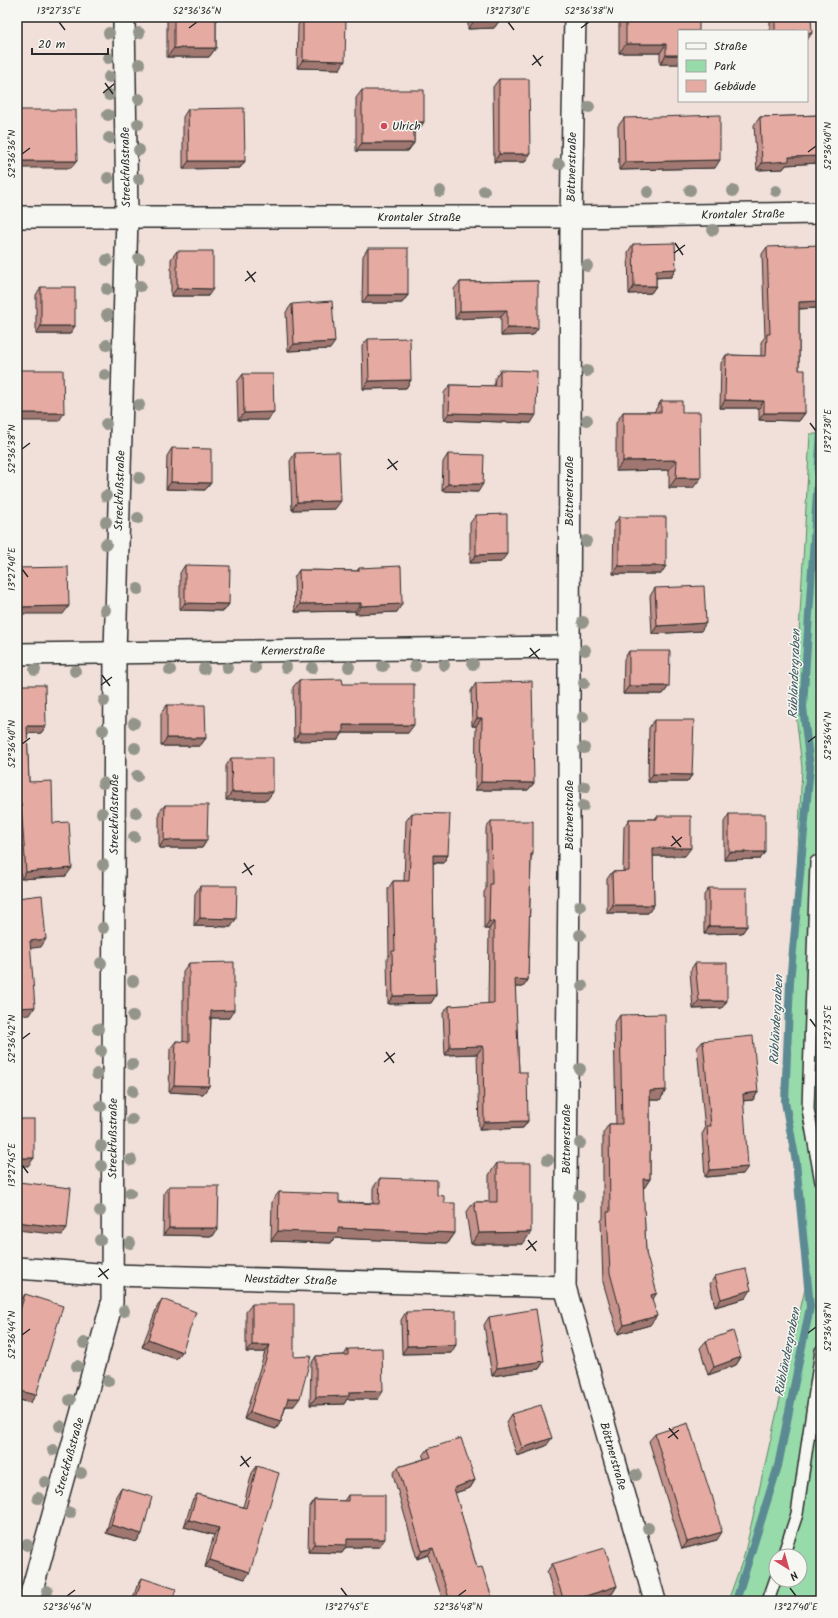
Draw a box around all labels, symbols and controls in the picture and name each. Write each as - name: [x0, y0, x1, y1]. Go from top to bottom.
- text: 13°27'35"E: [37, 3, 82, 19]
- text: 52°36'36"N: [173, 3, 222, 19]
- text: 13°27'30"E: [486, 3, 531, 19]
- text: 52°36'38"N: [564, 3, 614, 19]
- scale bar: [32, 30, 108, 56]
- legend: [678, 30, 808, 102]
- text: 20 m: [38, 35, 66, 54]
- text: Straße: [714, 37, 748, 56]
- text: Park: [714, 57, 736, 76]
- text: Gebäude: [714, 77, 756, 96]
- place label: Ulrich: [392, 117, 421, 136]
- marker: Ulrich: [379, 121, 389, 131]
- text: 52°36'40"N: [820, 122, 836, 170]
- street label: Streckfußstraße: [116, 126, 136, 207]
- text: 52°36'36"N: [4, 129, 20, 178]
- street label: Böttnerstraße: [562, 131, 582, 202]
- street label: Krontaler Straße: [701, 204, 785, 224]
- street label: Krontaler Straße: [377, 208, 461, 227]
- text: 13°27'30"E: [820, 408, 836, 453]
- text: 52°36'38"N: [4, 424, 20, 474]
- street label: Streckfußstraße: [109, 449, 130, 531]
- street label: Böttnerstraße: [560, 455, 579, 526]
- text: 13°27'40"E: [4, 546, 20, 591]
- water label: Rübländergraben: [783, 628, 807, 719]
- street label: Kernerstraße: [261, 641, 326, 660]
- text: 52°36'44"N: [820, 712, 836, 760]
- text: 52°36'40"N: [4, 720, 20, 768]
- street label: Streckfußstraße: [105, 773, 124, 855]
- street label: Böttnerstraße: [560, 779, 579, 850]
- water label: Rübländergraben: [764, 974, 790, 1065]
- text: 13°27'35"E: [820, 1004, 836, 1049]
- text: 52°36'42"N: [4, 1014, 20, 1063]
- street label: Streckfußstraße: [103, 1097, 122, 1179]
- street label: Böttnerstraße: [557, 1103, 576, 1174]
- text: 13°27'45"E: [4, 1142, 20, 1187]
- street label: Neustädter Straße: [244, 1269, 338, 1290]
- text: 52°36'48"N: [820, 1302, 836, 1351]
- water label: Rübländergraben: [769, 1305, 807, 1398]
- text: 52°36'44"N: [4, 1311, 20, 1359]
- street label: Streckfußstraße: [49, 1415, 89, 1498]
- street label: Böttnerstraße: [595, 1420, 632, 1493]
- north arrow: [768, 1548, 808, 1588]
- text: N: [785, 1566, 802, 1584]
- text: 52°36'46"N: [43, 1599, 91, 1615]
- text: 13°27'45"E: [325, 1599, 370, 1615]
- text: 52°36'48"N: [434, 1599, 483, 1615]
- text: 13°27'40"E: [774, 1599, 819, 1615]

